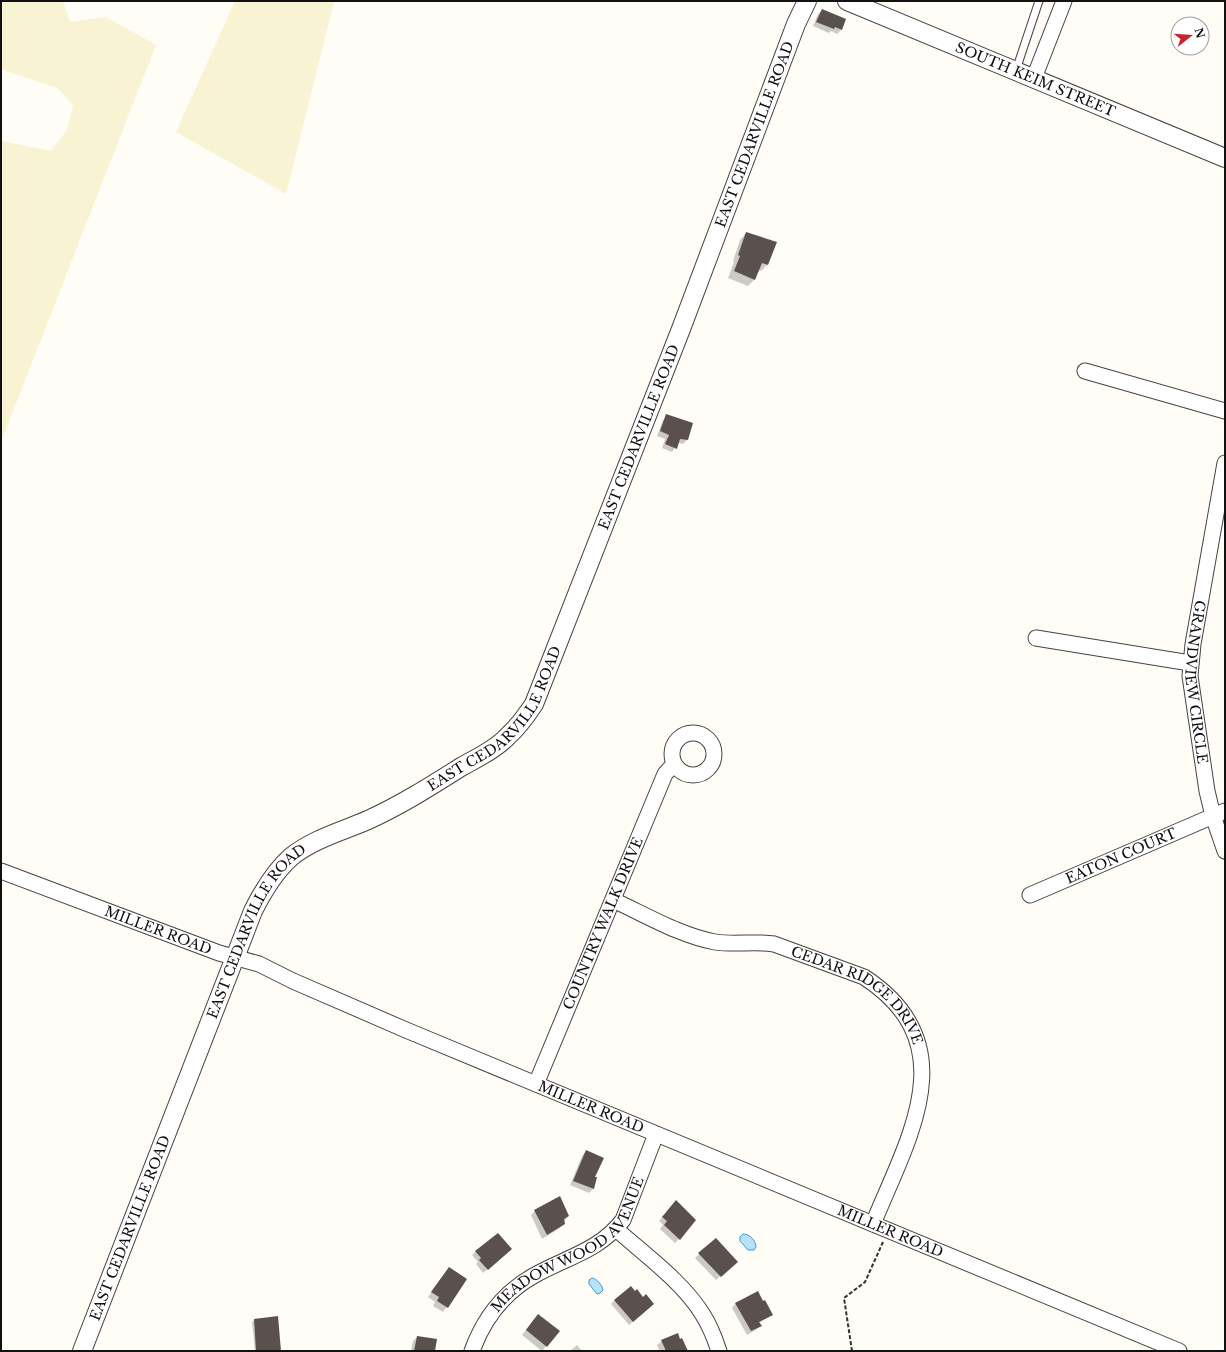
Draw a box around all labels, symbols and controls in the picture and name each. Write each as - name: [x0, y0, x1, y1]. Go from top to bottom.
- north arrow: [1170, 16, 1210, 56]
- text: N: [1191, 26, 1208, 41]
- street label: SOUTH KEIM STREET: [953, 38, 1118, 120]
- street label: EAST CEDARVILLE ROAD: [711, 39, 798, 230]
- street label: EAST CEDARVILLE ROAD: [594, 342, 683, 532]
- street label: GRANDVIEW CIRCLE: [1181, 599, 1212, 765]
- street label: EAST CEDARVILLE ROAD: [424, 643, 565, 795]
- street label: EATON COURT: [1063, 824, 1179, 888]
- street label: COUNTRY WALK DRIVE: [559, 834, 647, 1012]
- street label: EAST CEDARVILLE ROAD: [203, 840, 309, 1021]
- street label: MILLER ROAD: [102, 902, 214, 958]
- street label: CEDAR RIDGE DRIVE: [789, 942, 927, 1047]
- street label: MILLER ROAD: [535, 1077, 647, 1137]
- street label: EAST CEDARVILLE ROAD: [86, 1133, 174, 1323]
- street label: MEADOW WOOD AVENUE: [487, 1174, 648, 1316]
- street label: MILLER ROAD: [835, 1201, 946, 1261]

